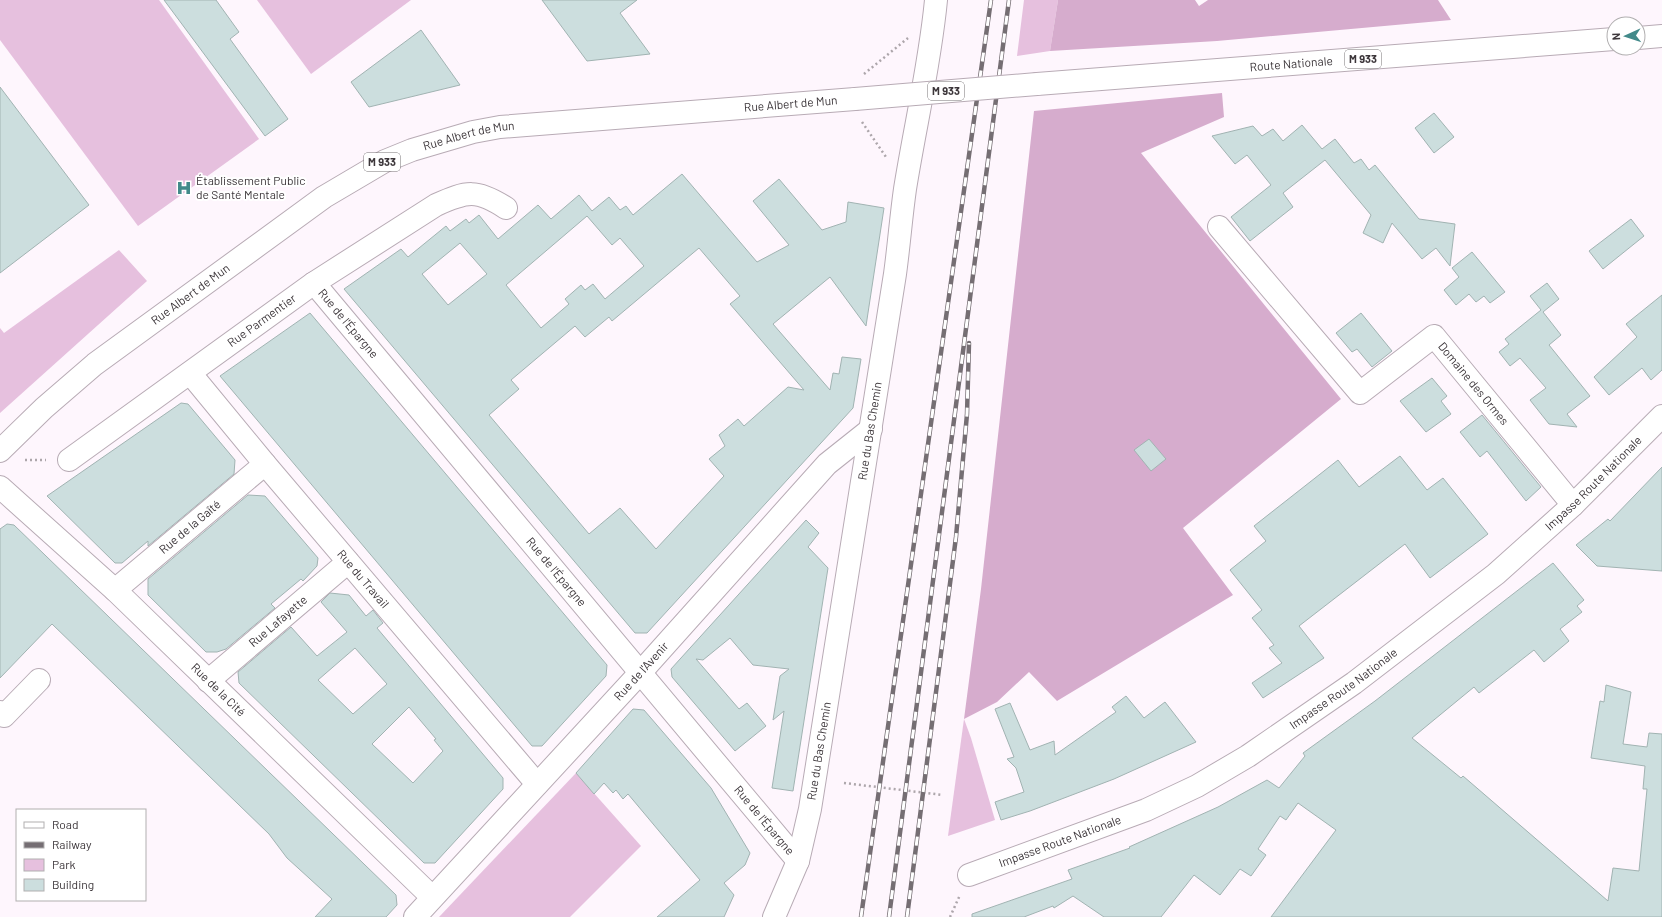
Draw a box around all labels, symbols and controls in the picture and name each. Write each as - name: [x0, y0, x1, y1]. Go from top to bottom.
- north arrow: [1606, 16, 1646, 56]
- text: N: [1609, 33, 1622, 41]
- road number: M 933: [1345, 50, 1381, 68]
- street label: Route Nationale: [1249, 53, 1333, 73]
- road number: M 933: [928, 82, 964, 100]
- street label: Rue Albert de Mun: [743, 92, 838, 114]
- street label: Rue Albert de Mun: [421, 118, 515, 152]
- road number: M 933: [364, 153, 400, 171]
- place label: Établissement Public de Santé Mentale: [196, 173, 306, 201]
- hospital icon: Établissement Public de Santé Mentale: [175, 179, 193, 197]
- street label: Rue Albert de Mun: [148, 260, 232, 327]
- street label: Rue de l'Épargne: [316, 286, 382, 360]
- street label: Rue Parmentier: [224, 290, 299, 349]
- street label: Domaine des Ormes: [1436, 339, 1512, 428]
- street label: Rue du Bas Chemin: [854, 381, 884, 481]
- street label: Impasse Route Nationale: [1542, 433, 1644, 533]
- street label: Rue de la Gaîté: [156, 496, 223, 556]
- street label: Rue de l'Épargne: [524, 534, 590, 609]
- street label: Rue du Travail: [335, 546, 392, 610]
- street label: Rue Lafayette: [245, 592, 310, 649]
- street label: Rue de l'Avenir: [610, 638, 671, 703]
- street label: Impasse Route Nationale: [1287, 644, 1400, 731]
- street label: Rue de la Cité: [189, 660, 249, 719]
- street label: Rue du Bas Chemin: [804, 701, 833, 801]
- street label: Rue de l'Épargne: [732, 782, 798, 857]
- legend: [16, 809, 146, 901]
- street label: Impasse Route Nationale: [997, 812, 1123, 869]
- text: Road: [52, 817, 79, 831]
- text: Railway: [52, 837, 92, 851]
- text: Park: [52, 857, 76, 871]
- text: Building: [52, 877, 94, 891]

